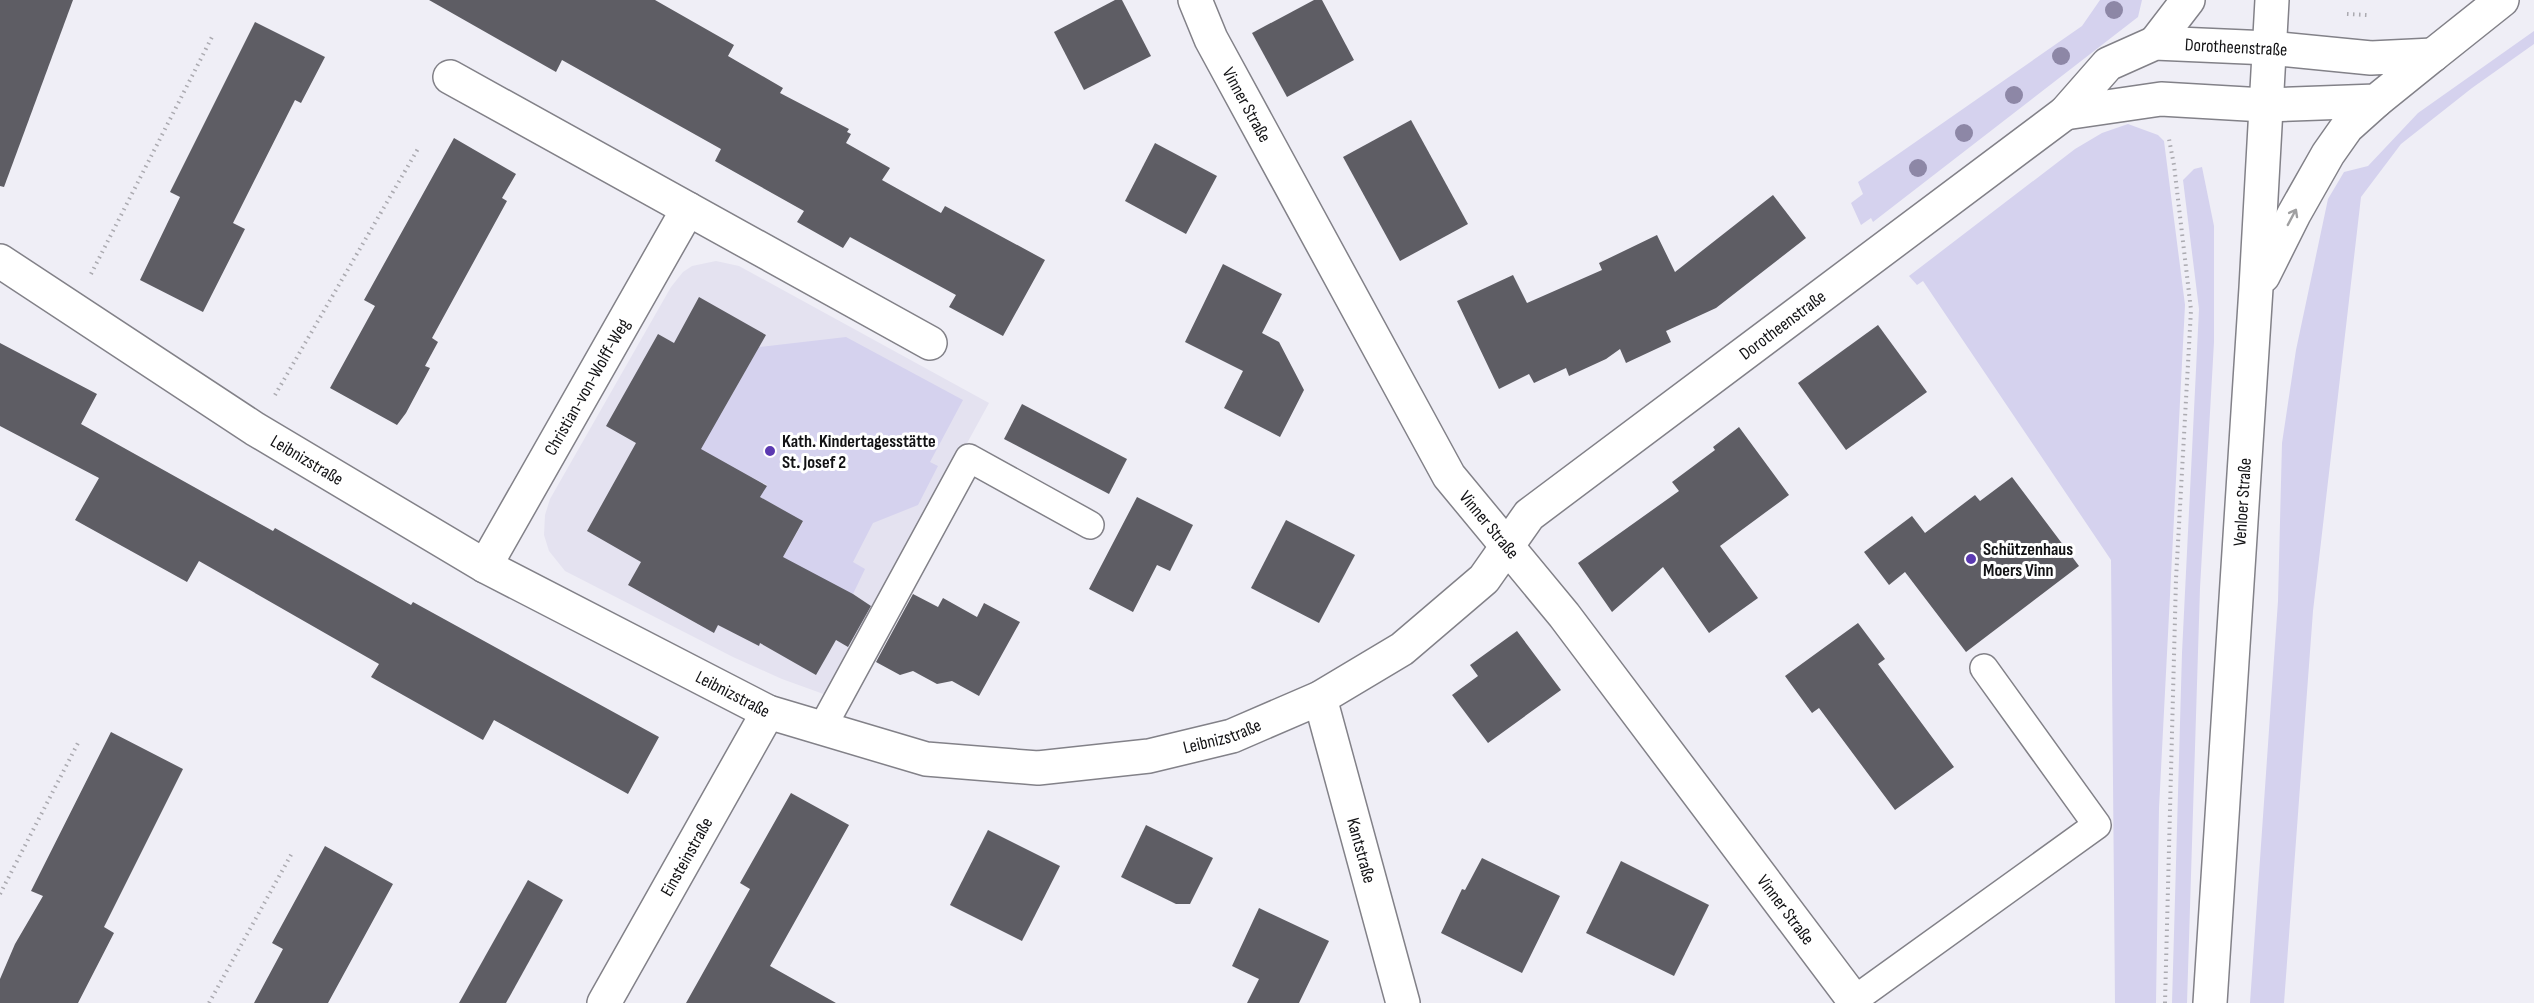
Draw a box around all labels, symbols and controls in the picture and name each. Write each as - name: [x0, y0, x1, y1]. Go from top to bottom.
- street label: Dorotheenstraße: [2184, 34, 2288, 61]
- street label: Vinner Straße: [1218, 64, 1275, 146]
- one-way arrow: [2287, 209, 2298, 227]
- street label: Dorotheenstraße: [1735, 286, 1830, 365]
- street label: Christian-von-Wolff-Weg: [540, 315, 634, 459]
- street label: Leibnizstraße: [267, 431, 347, 490]
- place label: Kath. Kindertagesstätte St. Josef 2: [782, 431, 936, 473]
- marker: Kath. Kindertagesstätte St. Josef 2: [763, 444, 777, 458]
- street label: Venloer Straße: [2229, 457, 2256, 547]
- street label: Vinner Straße: [1455, 487, 1523, 563]
- place label: Schützenhaus Moers Vinn: [1983, 539, 2073, 581]
- marker: Schützenhaus Moers Vinn: [1964, 552, 1978, 566]
- street label: Leibnizstraße: [692, 666, 773, 722]
- street label: Leibnizstraße: [1181, 715, 1264, 758]
- street label: Einsteinstraße: [656, 814, 717, 900]
- street label: Kantstraße: [1342, 816, 1380, 886]
- street label: Vinner Straße: [1752, 871, 1818, 949]

